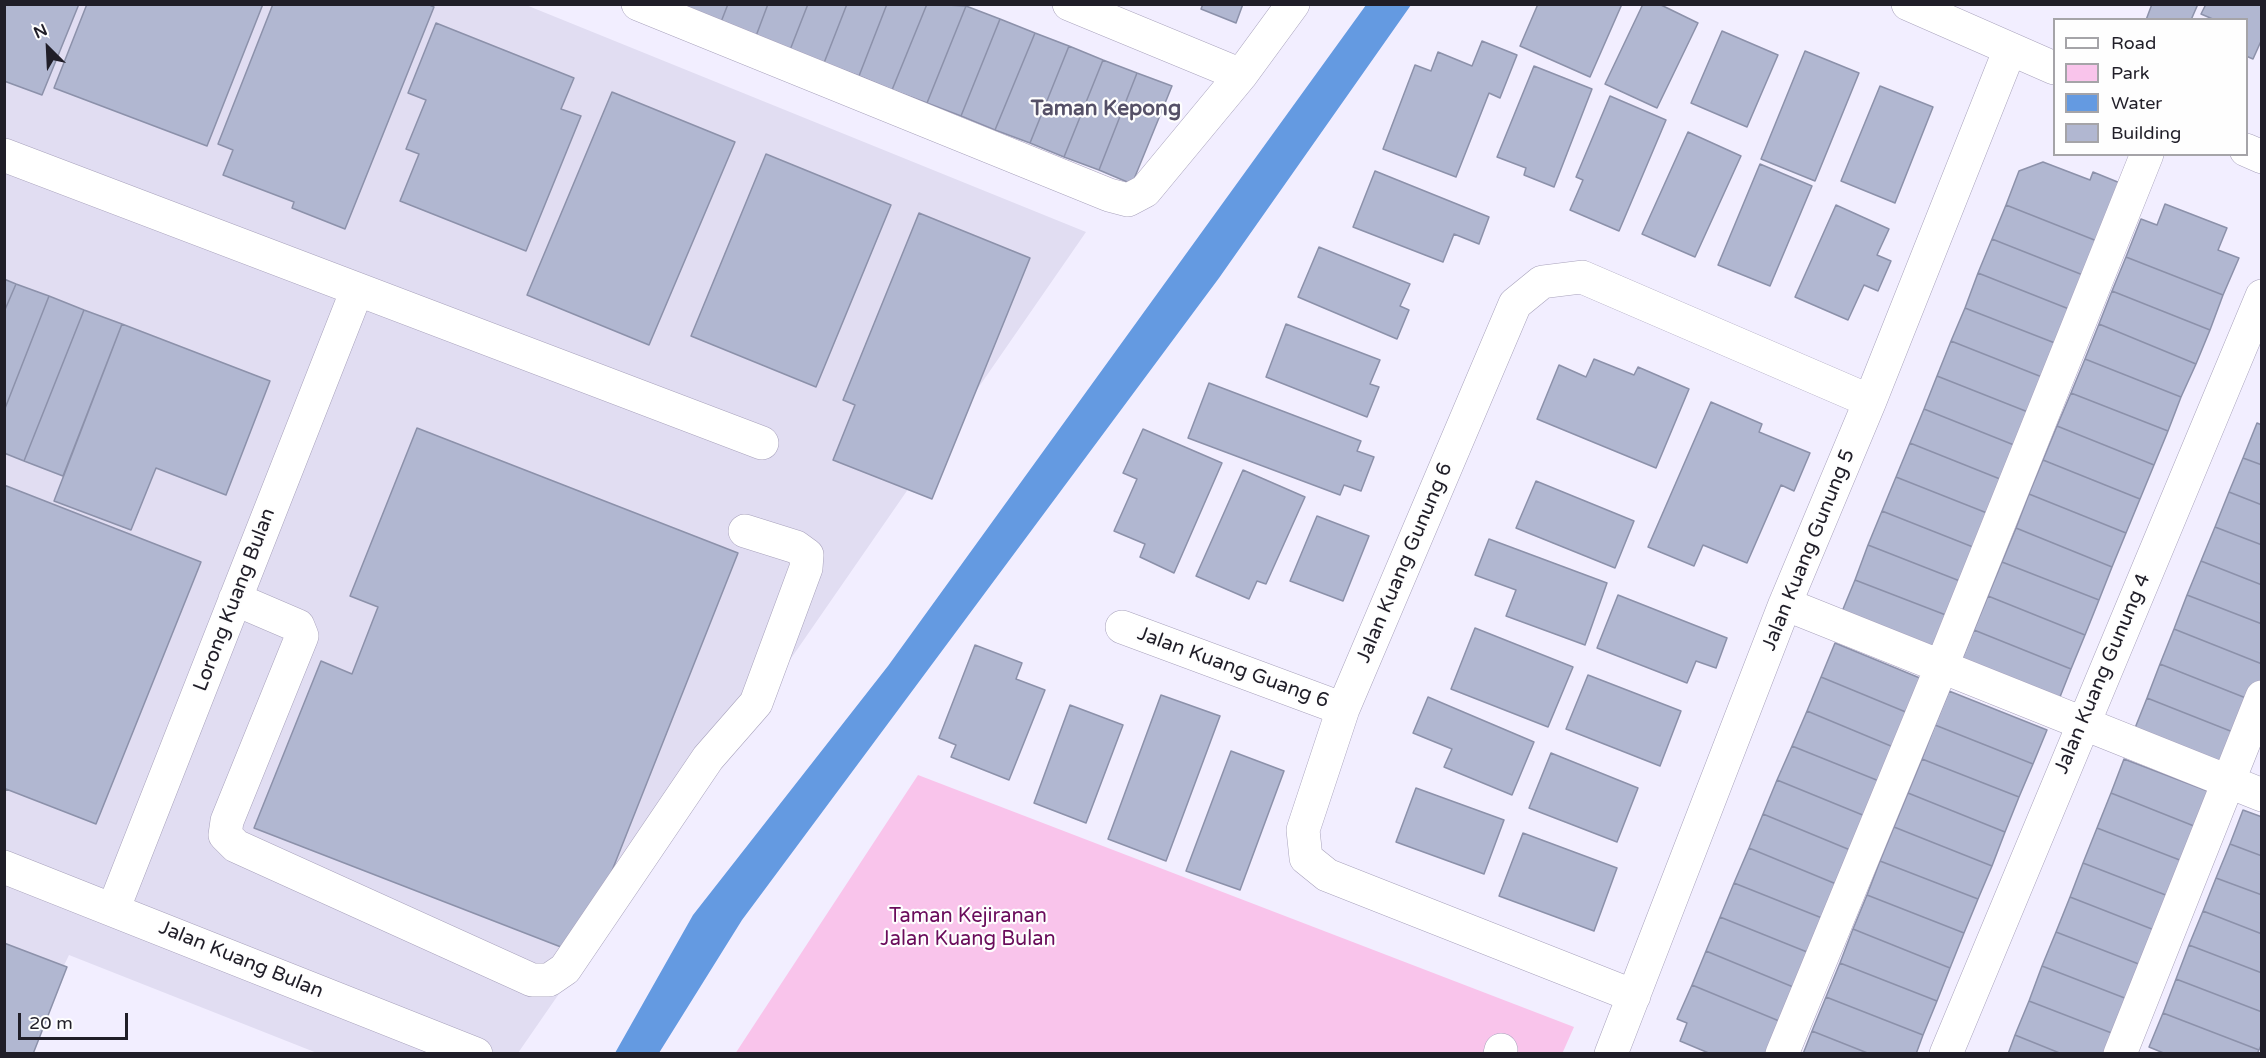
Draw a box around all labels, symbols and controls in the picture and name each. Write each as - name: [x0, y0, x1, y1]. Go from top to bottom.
- north arrow: [18, 18, 78, 78]
- legend: [2053, 18, 2248, 156]
- text: N: [31, 20, 51, 43]
- text: Road: [2111, 32, 2156, 54]
- text: Park: [2111, 62, 2149, 84]
- text: Water: [2111, 92, 2162, 114]
- district label: Taman Kepong: [1031, 96, 1181, 122]
- text: Building: [2111, 122, 2181, 144]
- street label: Jalan Kuang Gunung 5: [1758, 446, 1860, 654]
- street label: Jalan Kuang Gunung 6: [1352, 459, 1458, 667]
- street label: Lorong Kuang Bulan: [189, 505, 281, 695]
- street label: Jalan Kuang Gunung 4: [2050, 570, 2156, 778]
- street label: Jalan Kuang Guang 6: [1134, 622, 1332, 714]
- park label: Taman Kejiranan Jalan Kuang Bulan: [880, 905, 1056, 952]
- street label: Jalan Kuang Bulan: [155, 916, 327, 1004]
- scale bar: [21, 1001, 130, 1039]
- text: 20 m: [29, 1012, 73, 1034]

